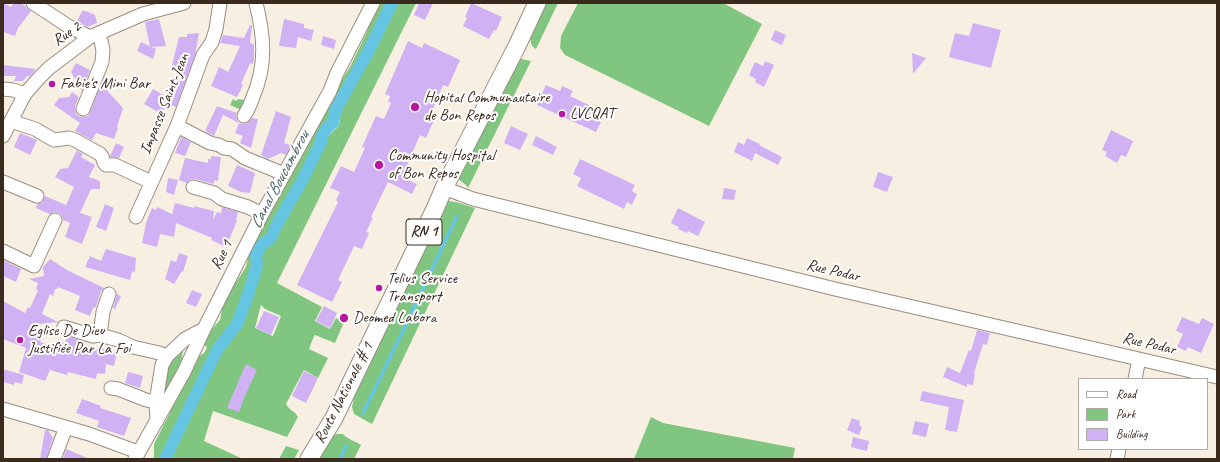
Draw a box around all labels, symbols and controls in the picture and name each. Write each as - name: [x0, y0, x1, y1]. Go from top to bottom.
- street label: Rue 2: [49, 17, 85, 51]
- street label: Impasse Saint-Jean: [136, 51, 194, 157]
- place label: Fabie's Mini Bar: [60, 74, 150, 94]
- marker: Fabie's Mini Bar: [47, 79, 57, 89]
- place label: Hopital Communautaire de Bon Repos: [424, 88, 549, 126]
- marker: Hopital Communautaire de Bon Repos: [409, 101, 421, 113]
- place label: LVCQAT: [570, 104, 614, 124]
- marker: LVCQAT: [557, 109, 567, 119]
- water label: Canal Boucambrou: [246, 128, 314, 232]
- place label: Community Hospital of Bon Repos: [388, 146, 494, 184]
- marker: Community Hospital of Bon Repos: [373, 159, 385, 171]
- road number: RN 1: [406, 219, 442, 245]
- street label: Rue 1: [207, 237, 237, 273]
- street label: Rue Podar: [804, 256, 862, 286]
- place label: Telius Service Transport: [387, 269, 457, 307]
- marker: Telius Service Transport: [374, 283, 384, 293]
- place label: Deomed Labora: [353, 308, 436, 328]
- marker: Deomed Labora: [338, 312, 350, 324]
- place label: Eglise De Dieu Justifiée Par La Foi: [28, 321, 131, 359]
- street label: Rue Podar: [1120, 329, 1178, 359]
- marker: Eglise De Dieu Justifiée Par La Foi: [15, 335, 25, 345]
- street label: Route Nationale # 1: [310, 339, 378, 447]
- legend: [1078, 378, 1208, 450]
- text: Road: [1116, 386, 1136, 402]
- text: Park: [1116, 406, 1135, 422]
- text: Building: [1116, 426, 1148, 442]

